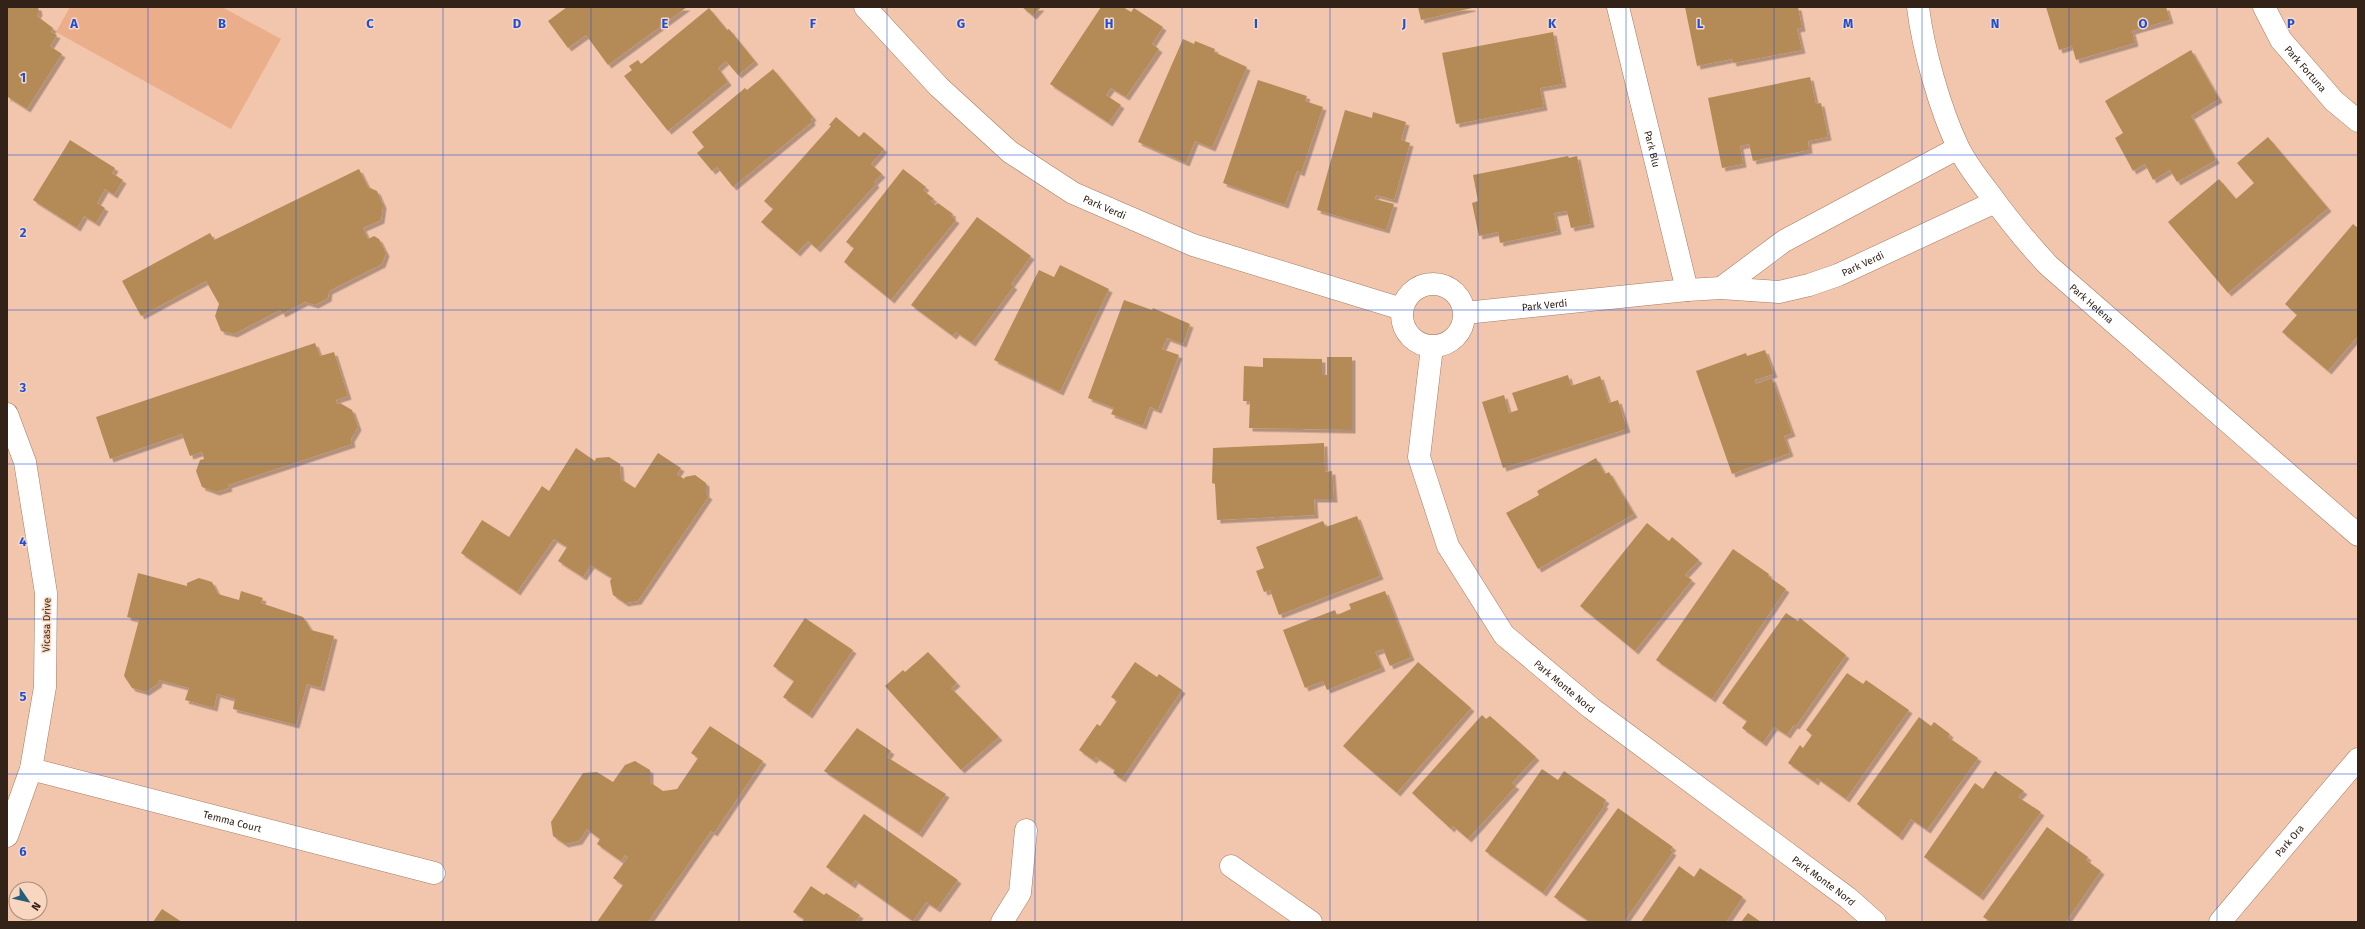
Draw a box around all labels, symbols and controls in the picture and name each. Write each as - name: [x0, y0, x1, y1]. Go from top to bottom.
- text: A: [69, 16, 78, 31]
- text: B: [218, 16, 226, 31]
- text: C: [366, 16, 374, 31]
- text: D: [513, 16, 522, 31]
- text: E: [662, 16, 669, 31]
- text: F: [810, 16, 817, 31]
- text: G: [957, 16, 965, 31]
- text: H: [1105, 16, 1113, 31]
- text: I: [1254, 16, 1258, 31]
- text: J: [1401, 16, 1406, 31]
- text: K: [1548, 16, 1557, 31]
- text: L: [1697, 16, 1704, 31]
- text: M: [1843, 16, 1853, 31]
- text: N: [1991, 16, 1999, 31]
- text: O: [2139, 16, 2148, 31]
- text: P: [2287, 16, 2295, 31]
- street label: Park Fortuna: [2282, 44, 2328, 95]
- text: 1: [20, 70, 26, 85]
- street label: Park Blu: [1641, 130, 1662, 169]
- street label: Park Verdi: [1081, 193, 1128, 222]
- text: 2: [20, 225, 27, 240]
- street label: Park Verdi: [1840, 249, 1886, 280]
- street label: Park Helena: [2067, 282, 2116, 326]
- street label: Park Verdi: [1521, 297, 1568, 314]
- text: 3: [19, 380, 27, 395]
- text: 4: [19, 534, 27, 549]
- street label: Vicasa Drive: [41, 598, 53, 652]
- street label: Park Monte Nord: [1531, 658, 1597, 716]
- text: 5: [20, 689, 27, 704]
- street label: Temma Court: [202, 809, 263, 835]
- street label: Park Ora: [2273, 823, 2307, 859]
- text: 6: [19, 844, 27, 859]
- street label: Park Monte Nord: [1790, 854, 1857, 909]
- north arrow: [8, 881, 48, 921]
- text: N: [28, 900, 43, 913]

